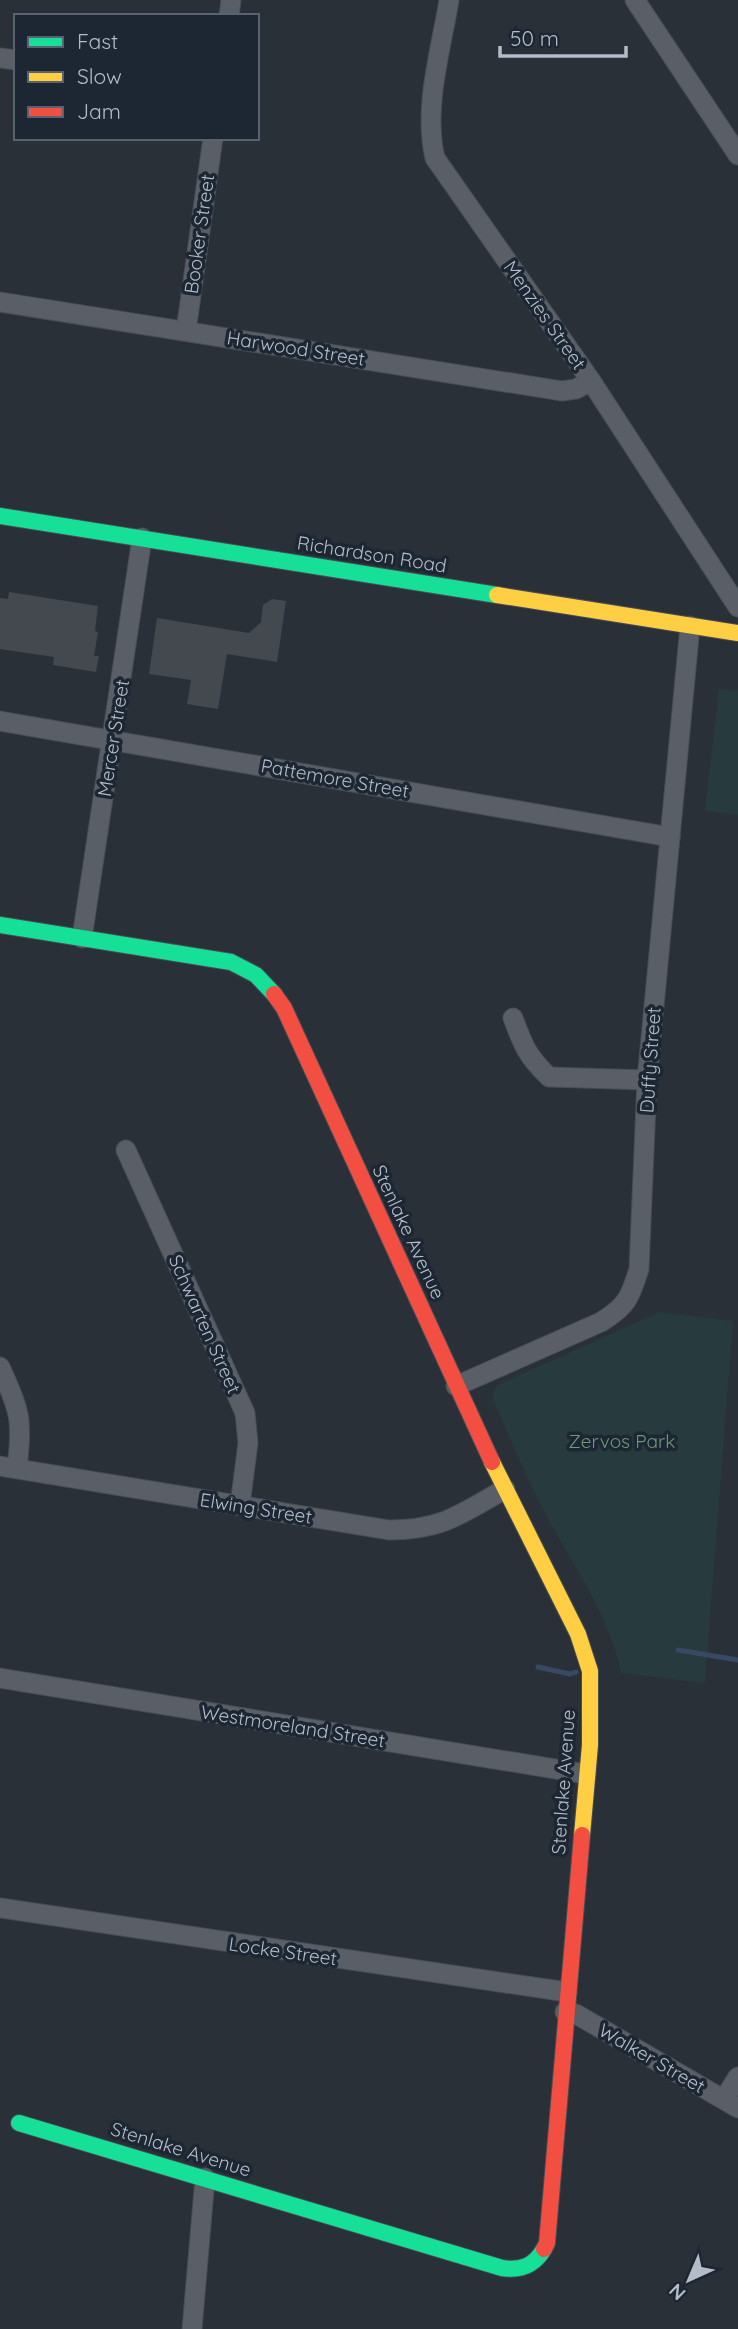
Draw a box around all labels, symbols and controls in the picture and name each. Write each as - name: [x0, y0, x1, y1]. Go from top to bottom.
- legend: [14, 14, 259, 140]
- scale bar: [500, 14, 626, 58]
- text: 50 m: [510, 25, 559, 51]
- text: Fast: [77, 28, 118, 54]
- text: Slow: [77, 63, 122, 89]
- text: Jam: [77, 98, 121, 124]
- street label: Booker Street: [179, 173, 219, 295]
- street label: Menzies Street: [499, 256, 591, 374]
- street label: Harwood Street: [225, 325, 367, 371]
- street label: Richardson Road: [296, 530, 448, 578]
- street label: Mercer Street: [92, 678, 134, 798]
- street label: Pattemore Street: [259, 753, 411, 803]
- street label: Duffy Street: [634, 1006, 666, 1114]
- street label: Stenlake Avenue: [367, 1161, 451, 1303]
- street label: Schwarten Street: [164, 1251, 246, 1397]
- park label: Zervos Park: [569, 1429, 675, 1453]
- street label: Elwing Street: [198, 1487, 314, 1529]
- street label: Westmoreland Street: [199, 1700, 387, 1752]
- street label: Stenlake Avenue: [546, 1709, 580, 1855]
- street label: Locke Street: [227, 1932, 339, 1970]
- street label: Walker Street: [594, 2018, 710, 2098]
- street label: Stenlake Avenue: [108, 2116, 254, 2182]
- north arrow: [654, 2245, 724, 2315]
- text: N: [664, 2279, 691, 2306]

